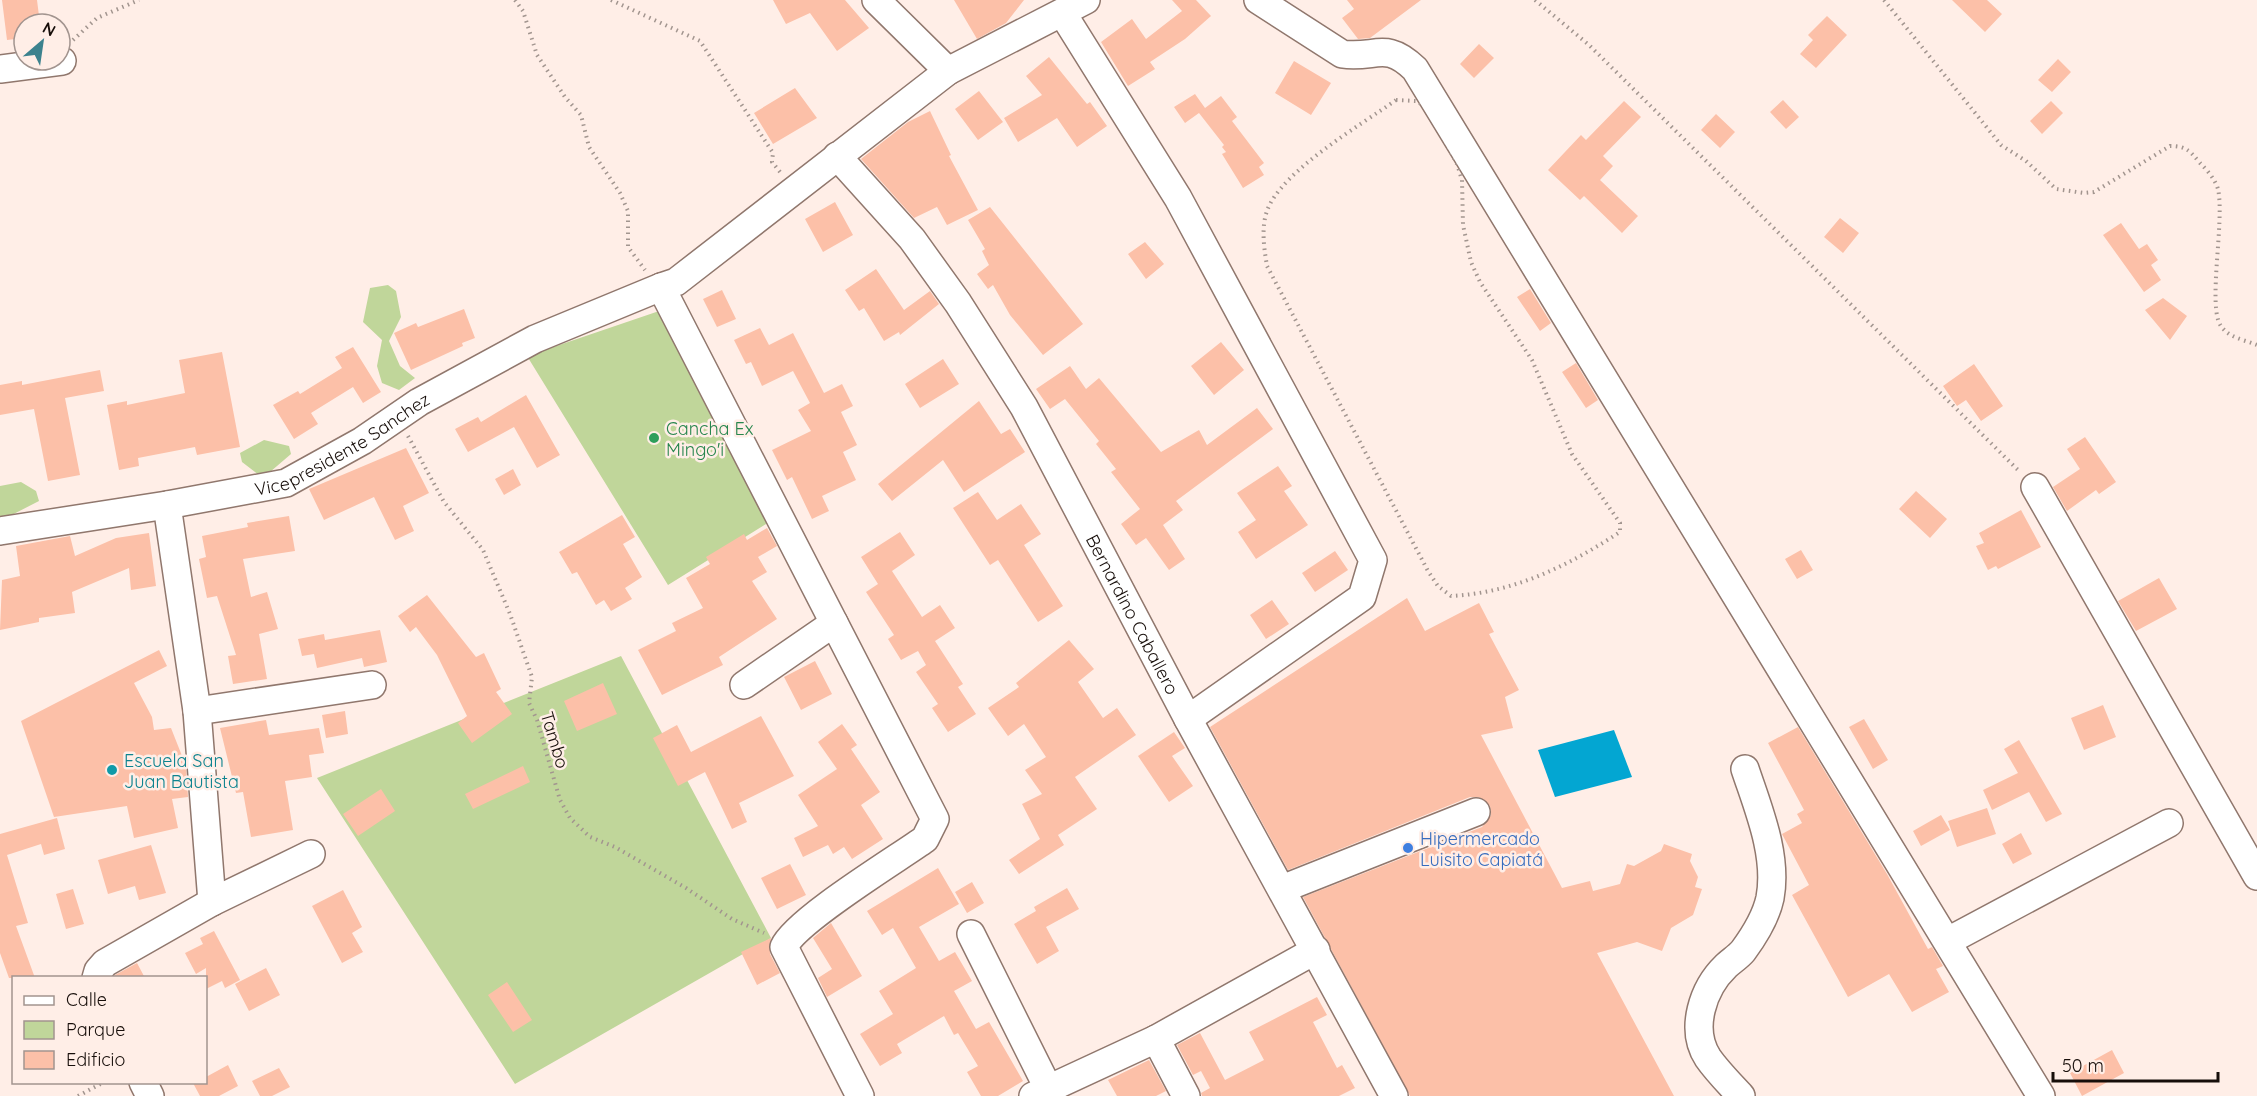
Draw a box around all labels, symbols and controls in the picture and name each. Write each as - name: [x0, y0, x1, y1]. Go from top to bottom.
- north arrow: [12, 12, 72, 72]
- text: N: [39, 17, 59, 40]
- street label: Vicepresidente Sanchez: [253, 387, 433, 500]
- place label: Cancha Ex Mingo'i: [666, 417, 754, 461]
- marker: Cancha Ex Mingo'i: [647, 431, 661, 445]
- street label: Bernardino Caballero: [1081, 530, 1185, 698]
- street label: Tambo: [535, 709, 575, 771]
- place label: Escuela San Juan Bautista: [124, 749, 239, 793]
- marker: Escuela San Juan Bautista: [105, 763, 119, 777]
- place label: Hipermercado Luisito Capiatá: [1420, 827, 1543, 871]
- marker: Hipermercado Luisito Capiatá: [1401, 841, 1415, 855]
- legend: [12, 976, 207, 1084]
- text: Calle: [66, 988, 107, 1011]
- text: Parque: [66, 1018, 125, 1041]
- scale bar: [2053, 1045, 2218, 1083]
- text: Edificio: [66, 1048, 125, 1071]
- text: 50 m: [2062, 1054, 2104, 1077]

